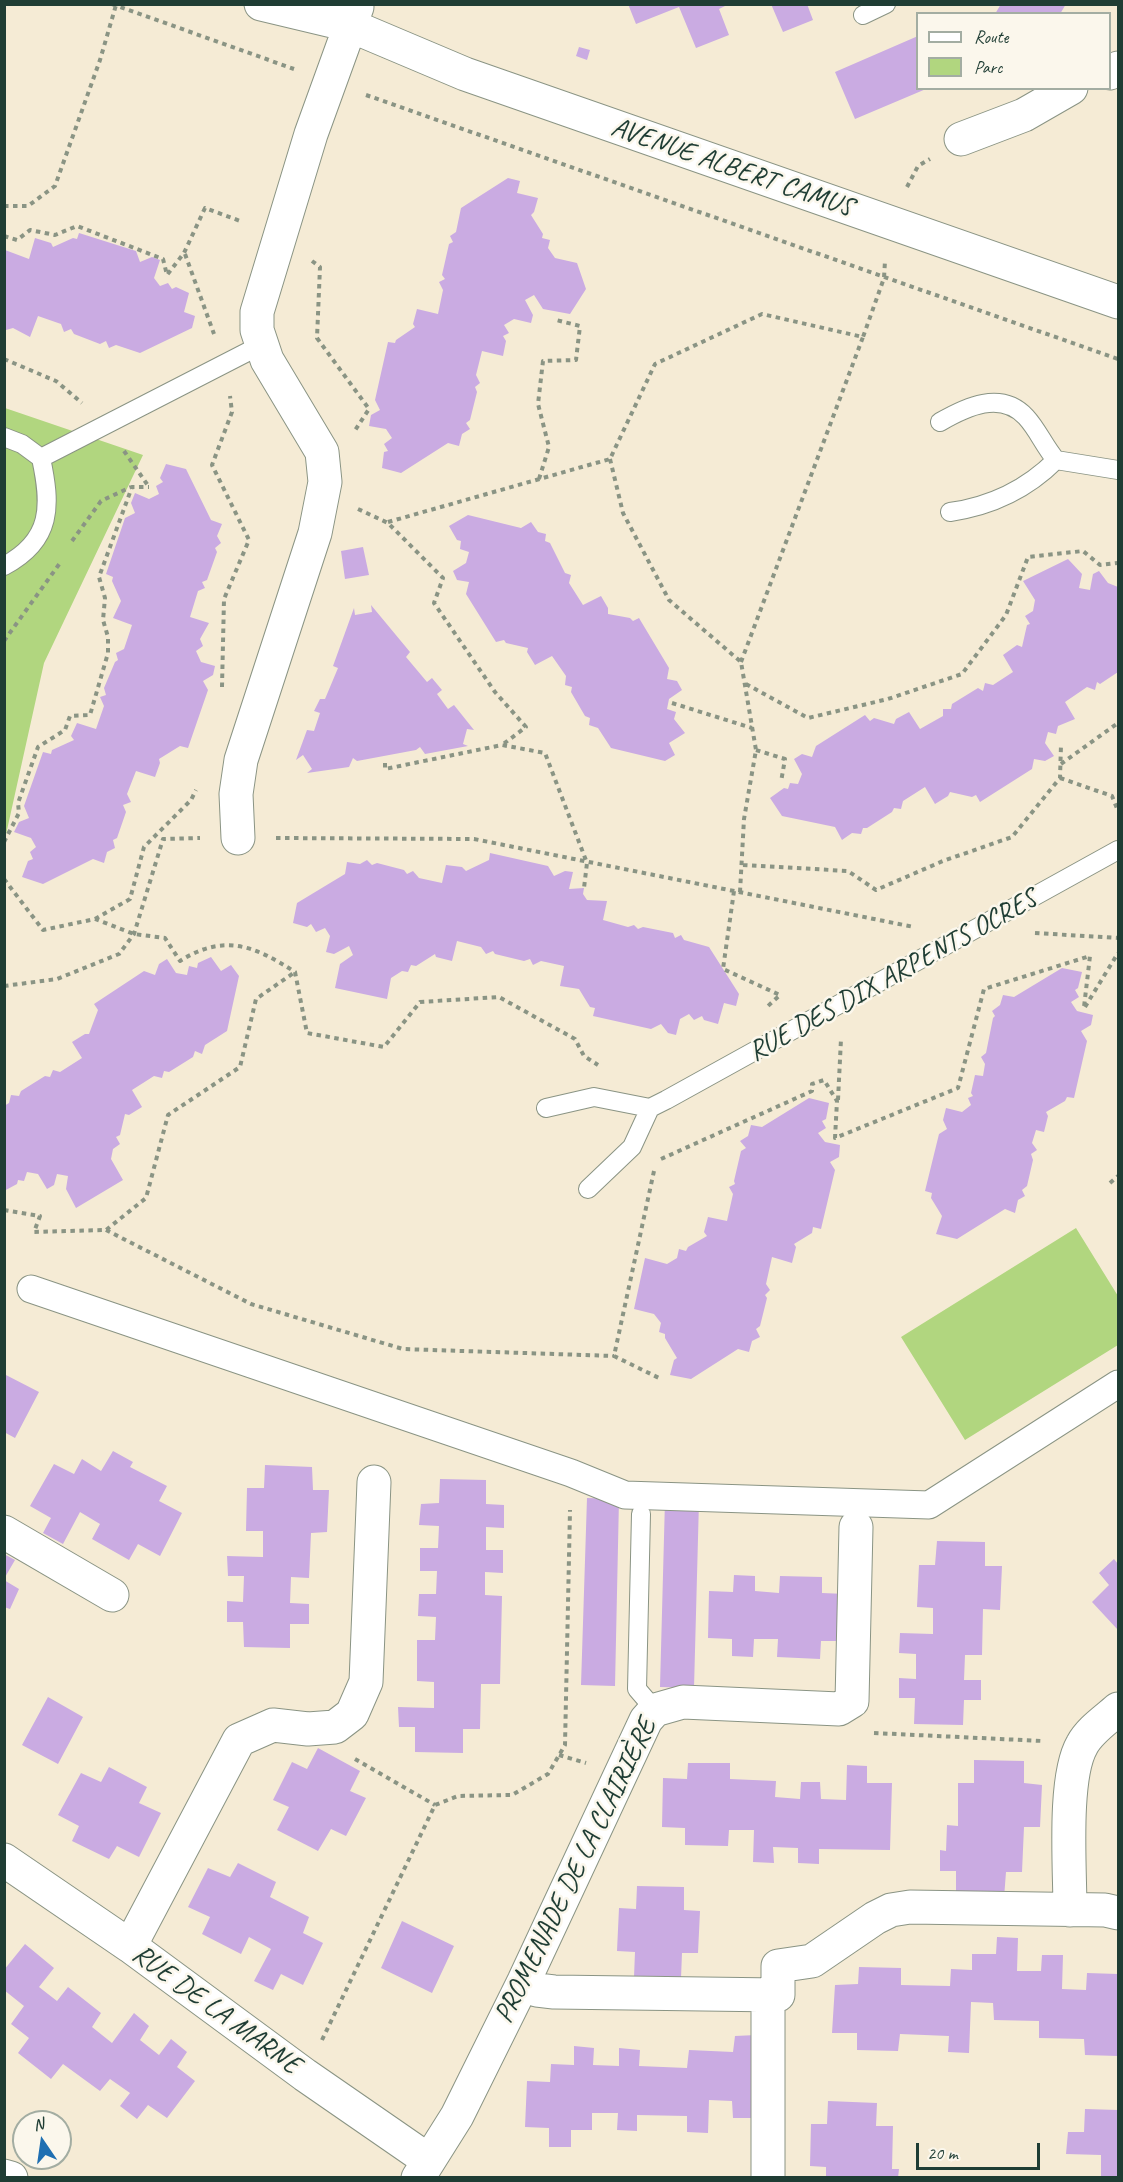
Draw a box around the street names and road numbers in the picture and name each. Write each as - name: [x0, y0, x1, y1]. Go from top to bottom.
- street label: AVENUE ALBERT CAMUS: [607, 111, 857, 225]
- street label: RUE DES DIX ARPENTS OCRES: [743, 883, 1043, 1069]
- street label: PROMENADE DE LA CLAIRIÈRE: [488, 1713, 664, 2029]
- street label: RUE DE LA MARNE: [125, 1938, 307, 2082]

